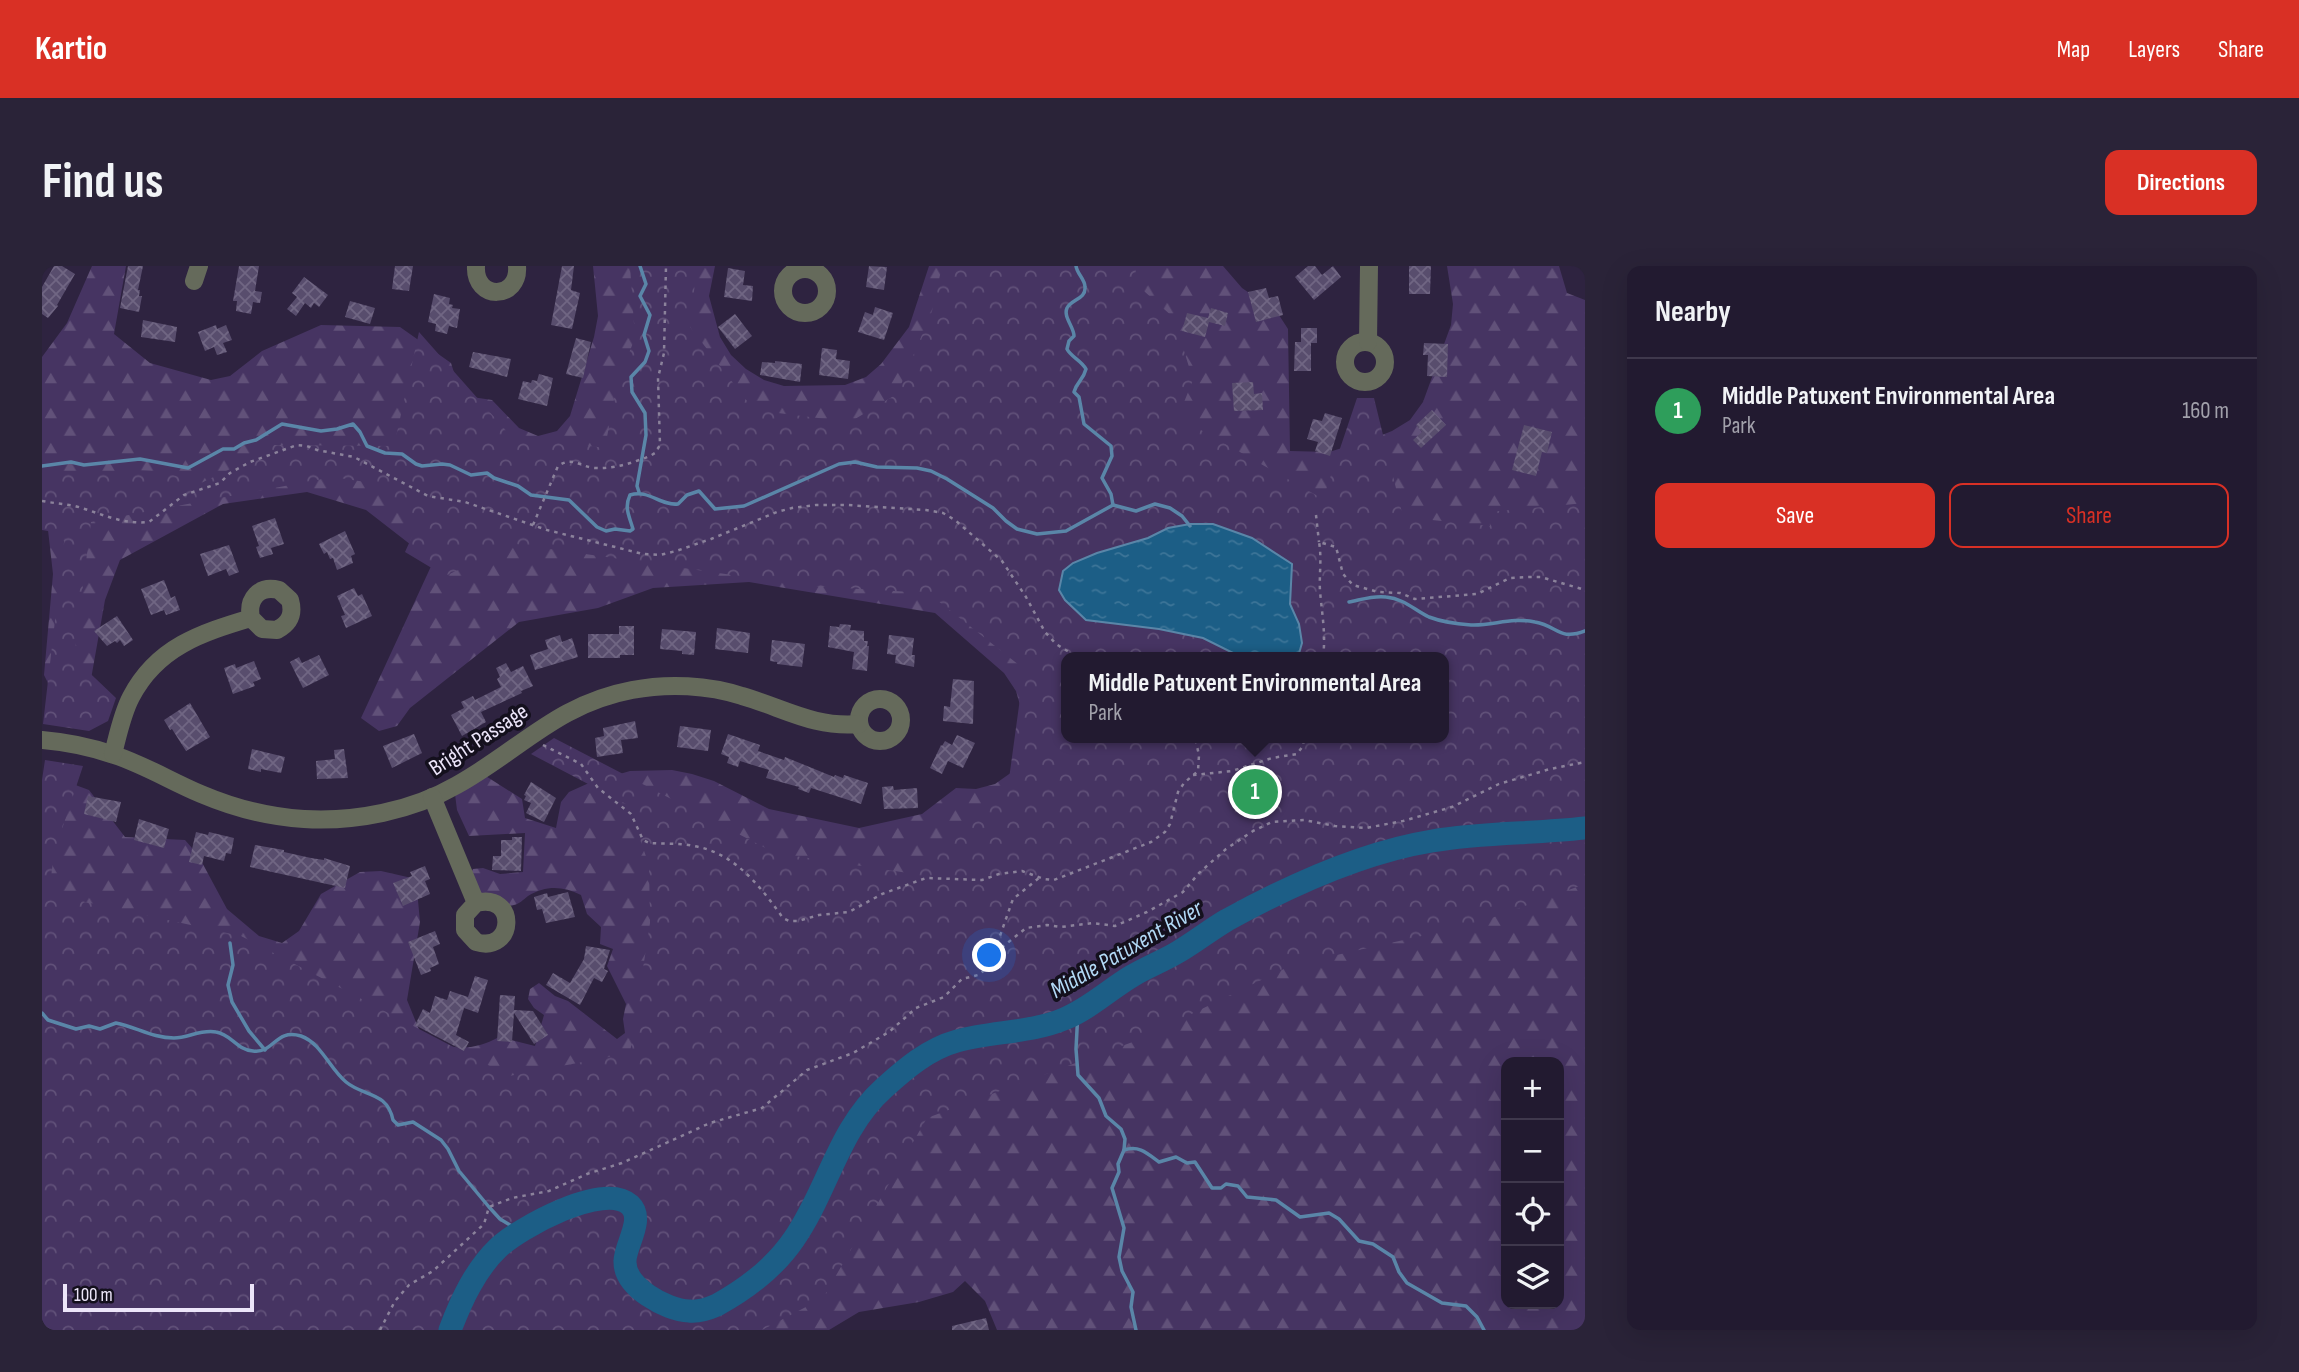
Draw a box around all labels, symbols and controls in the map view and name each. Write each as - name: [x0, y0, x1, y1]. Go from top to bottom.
- text: Kartio: [35, 29, 107, 69]
- text: Map: [2057, 35, 2090, 64]
- text: Layers: [2128, 35, 2180, 64]
- text: Share: [2218, 35, 2264, 64]
- button: Directions: [2105, 150, 2257, 215]
- text: Find us: [42, 153, 164, 212]
- text: Nearby: [1655, 294, 1731, 330]
- text: Middle Patuxent Environmental Area: [1722, 381, 2055, 412]
- text: 1: [1673, 397, 1683, 425]
- text: 160 m: [2182, 397, 2229, 425]
- text: Park: [1722, 412, 1756, 440]
- button: Save: [1655, 483, 1935, 548]
- button: Share: [1949, 483, 2229, 548]
- popup: [1061, 652, 1449, 743]
- text: Middle Patuxent Environmental Area: [1088, 668, 1422, 699]
- street label: Bright Passage: [424, 697, 533, 782]
- text: Park: [1088, 699, 1122, 727]
- pin: 1: [1232, 766, 1278, 818]
- water label: Middle Patuxent River: [1045, 893, 1209, 1005]
- your location: [972, 938, 1006, 972]
- map controls: [1501, 1057, 1564, 1309]
- button: +: [1501, 1057, 1564, 1120]
- button: −: [1501, 1120, 1564, 1183]
- button: locate: [1501, 1183, 1564, 1246]
- button: layers: [1501, 1246, 1564, 1309]
- scale bar: [63, 1281, 254, 1313]
- text: 100 m: [74, 1284, 113, 1307]

